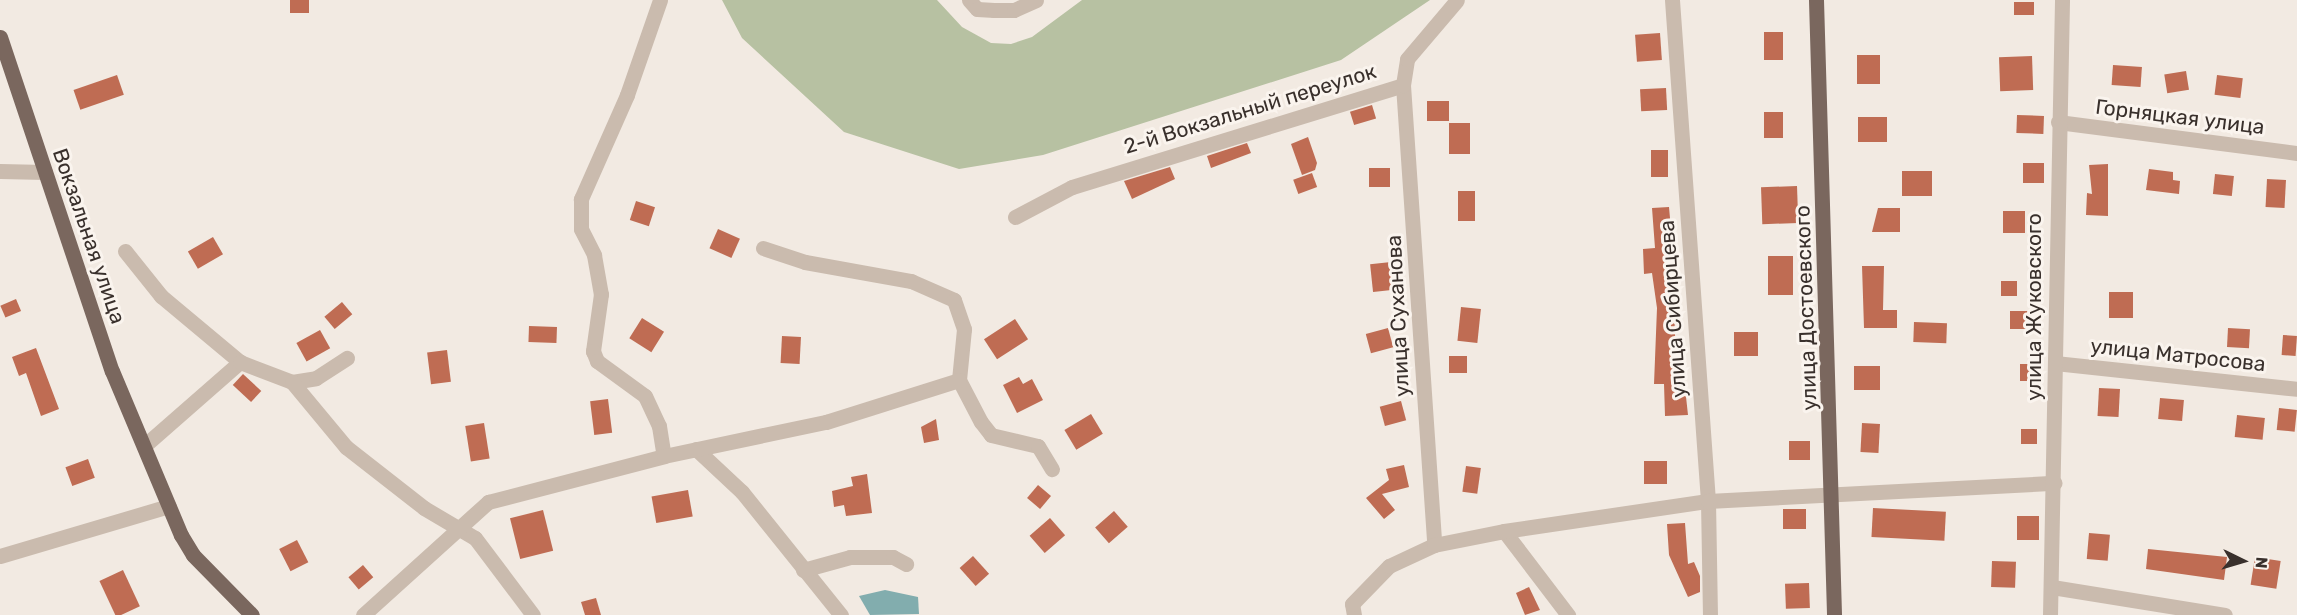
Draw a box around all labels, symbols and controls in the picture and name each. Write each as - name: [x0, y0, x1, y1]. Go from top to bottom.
- street label: 2-й Вокзальный переулок: [1121, 59, 1379, 159]
- street label: Горняцкая улица: [2094, 94, 2266, 140]
- street label: Вокзальная улица: [47, 145, 131, 327]
- street label: улица Достоевского: [1790, 205, 1822, 411]
- street label: улица Жуковского: [2021, 213, 2047, 401]
- street label: улица Сибирцева: [1654, 219, 1692, 399]
- street label: улица Суханова: [1381, 234, 1415, 398]
- street label: улица Матросова: [2089, 333, 2267, 377]
- north arrow: [2213, 531, 2273, 591]
- text: N: [2251, 556, 2271, 569]

